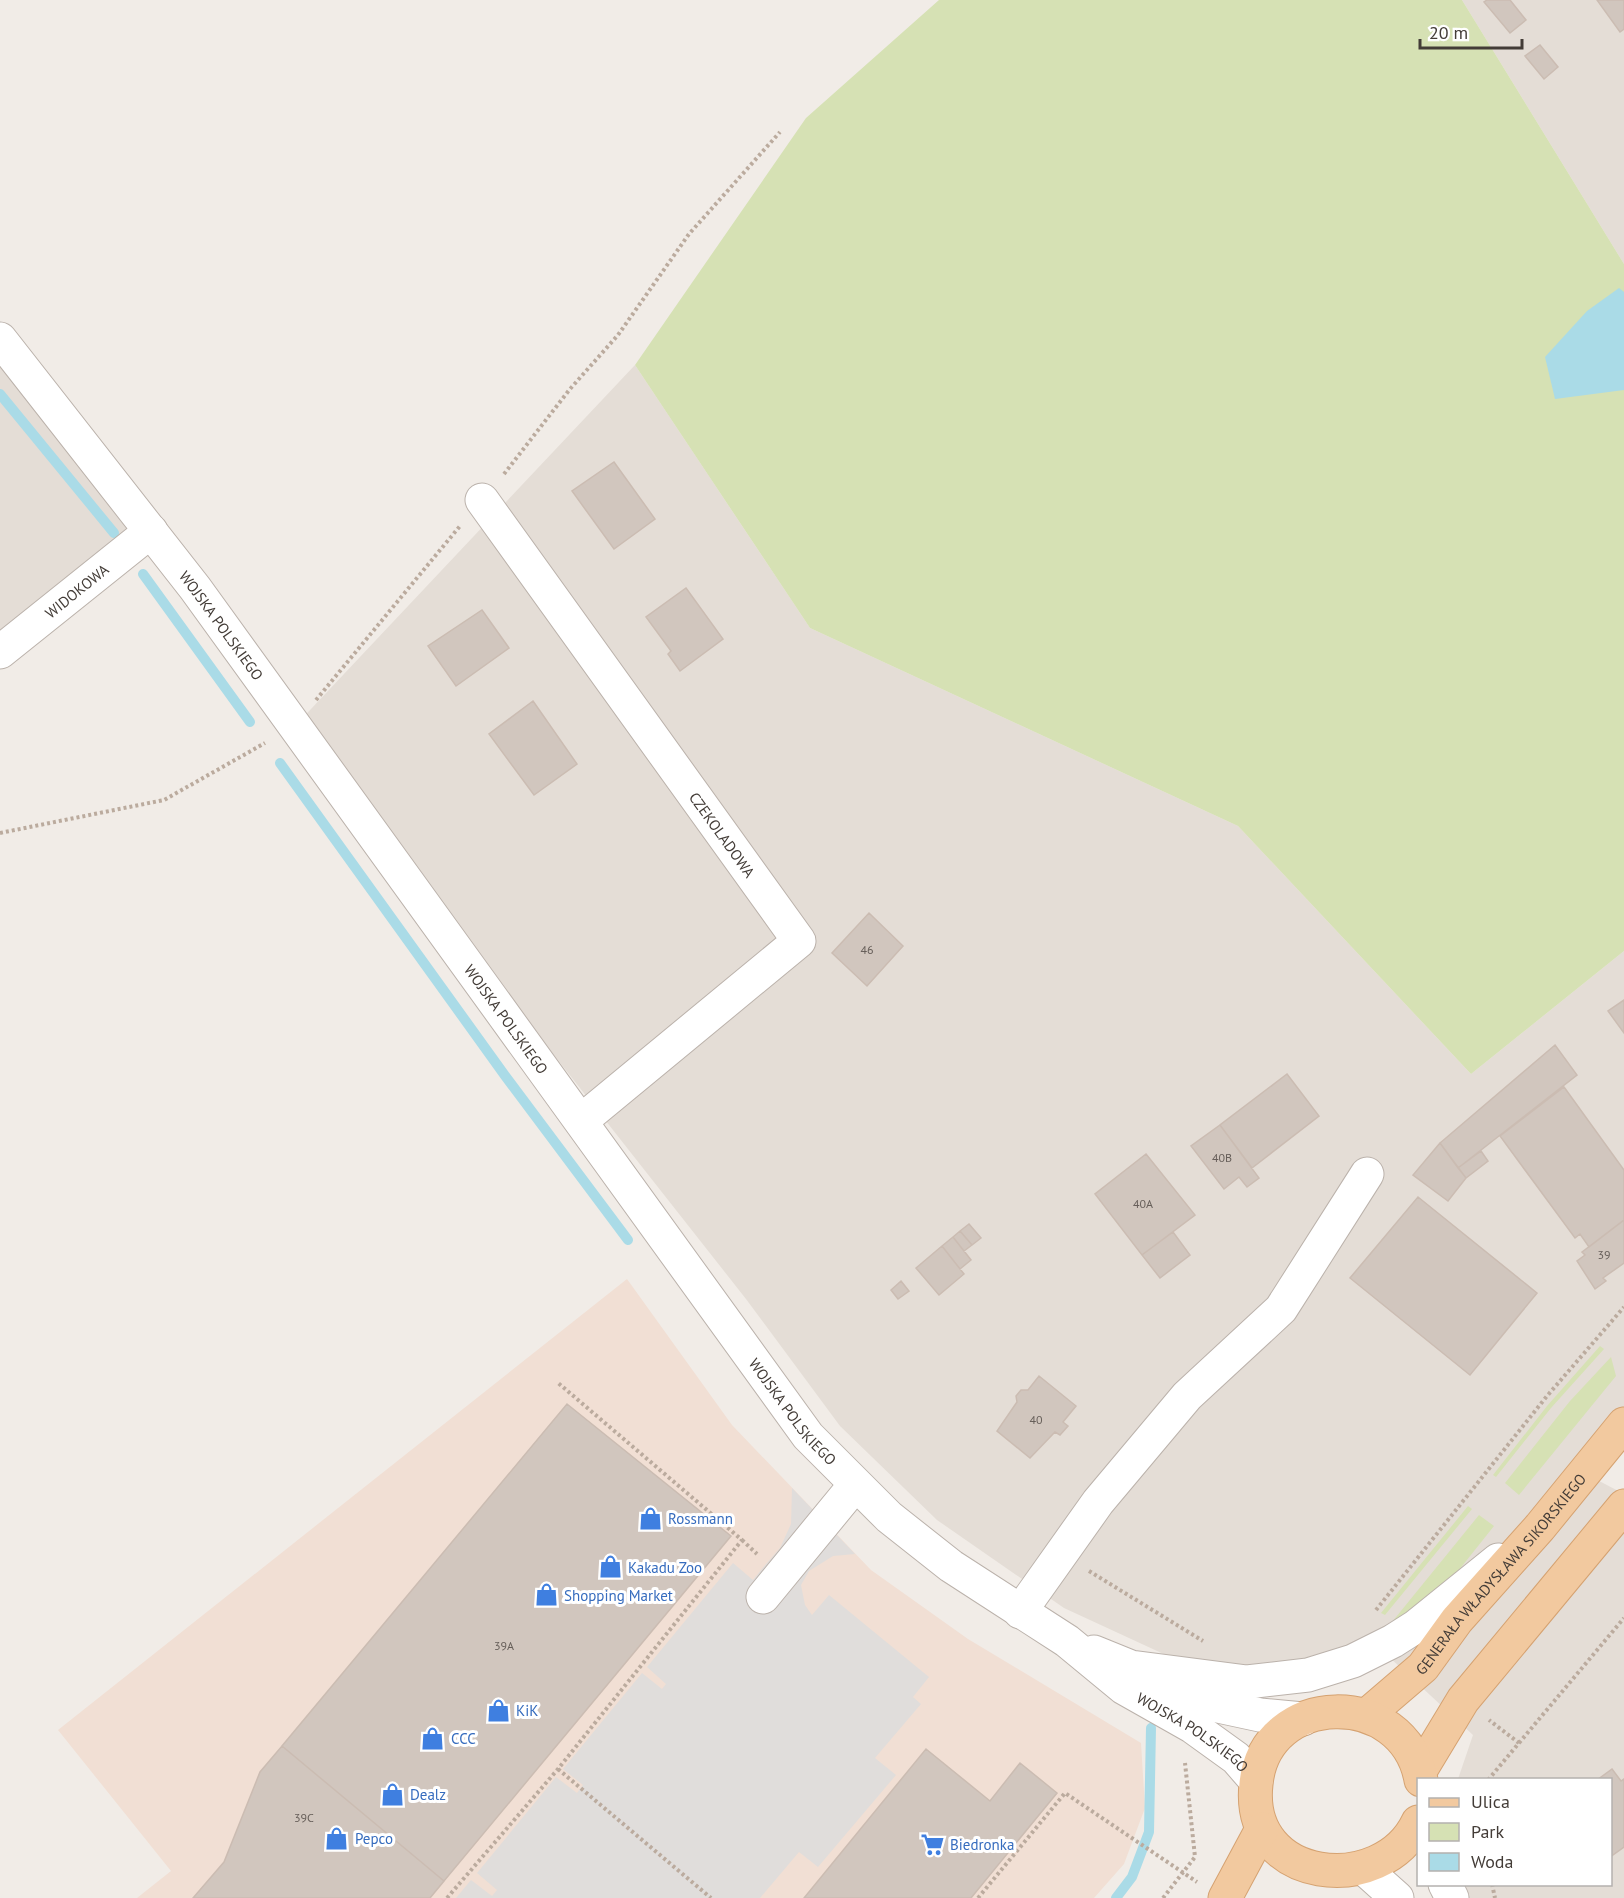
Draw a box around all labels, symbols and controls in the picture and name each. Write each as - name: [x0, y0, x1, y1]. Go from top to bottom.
- scale bar: [1420, 12, 1522, 50]
- text: 20 m: [1429, 21, 1468, 44]
- street label: WIDOKOWA: [41, 559, 112, 622]
- street label: WOJSKA POLSKIEGO: [175, 567, 268, 684]
- street label: CZEKOLADOWA: [685, 788, 760, 881]
- house number: 46: [860, 942, 874, 957]
- street label: WOJSKA POLSKIEGO: [460, 960, 553, 1077]
- house number: 40B: [1212, 1150, 1232, 1165]
- house number: 40A: [1133, 1196, 1153, 1211]
- house number: 39: [1597, 1247, 1611, 1262]
- street label: WOJSKA POLSKIEGO: [745, 1354, 841, 1469]
- house number: 40: [1029, 1412, 1043, 1427]
- street label: GENERAŁA WŁADYSŁAWA SIKORSKIEGO: [1412, 1469, 1590, 1679]
- shop icon: Rossmann: [637, 1505, 663, 1531]
- place label: Rossmann: [668, 1509, 733, 1528]
- shop icon: Kakadu Zoo: [597, 1554, 623, 1580]
- place label: Kakadu Zoo: [628, 1558, 702, 1577]
- shop icon: Shopping Market: [533, 1582, 559, 1608]
- place label: Shopping Market: [564, 1586, 673, 1605]
- house number: 39A: [494, 1638, 514, 1653]
- street label: WOJSKA POLSKIEGO: [1134, 1688, 1253, 1775]
- shop icon: KiK: [485, 1697, 511, 1723]
- place label: KiK: [516, 1701, 538, 1720]
- shop icon: CCC: [420, 1725, 446, 1751]
- place label: CCC: [451, 1729, 476, 1748]
- legend: [1417, 1778, 1612, 1886]
- shop icon: Dealz: [379, 1781, 405, 1807]
- place label: Dealz: [410, 1785, 446, 1804]
- text: Ulica: [1471, 1790, 1510, 1813]
- house number: 39C: [294, 1810, 314, 1825]
- text: Park: [1471, 1820, 1504, 1843]
- shop icon: Pepco: [324, 1825, 350, 1851]
- place label: Pepco: [355, 1829, 393, 1848]
- supermarket icon: Biedronka: [919, 1831, 945, 1857]
- place label: Biedronka: [950, 1835, 1014, 1854]
- text: Woda: [1471, 1850, 1513, 1873]

